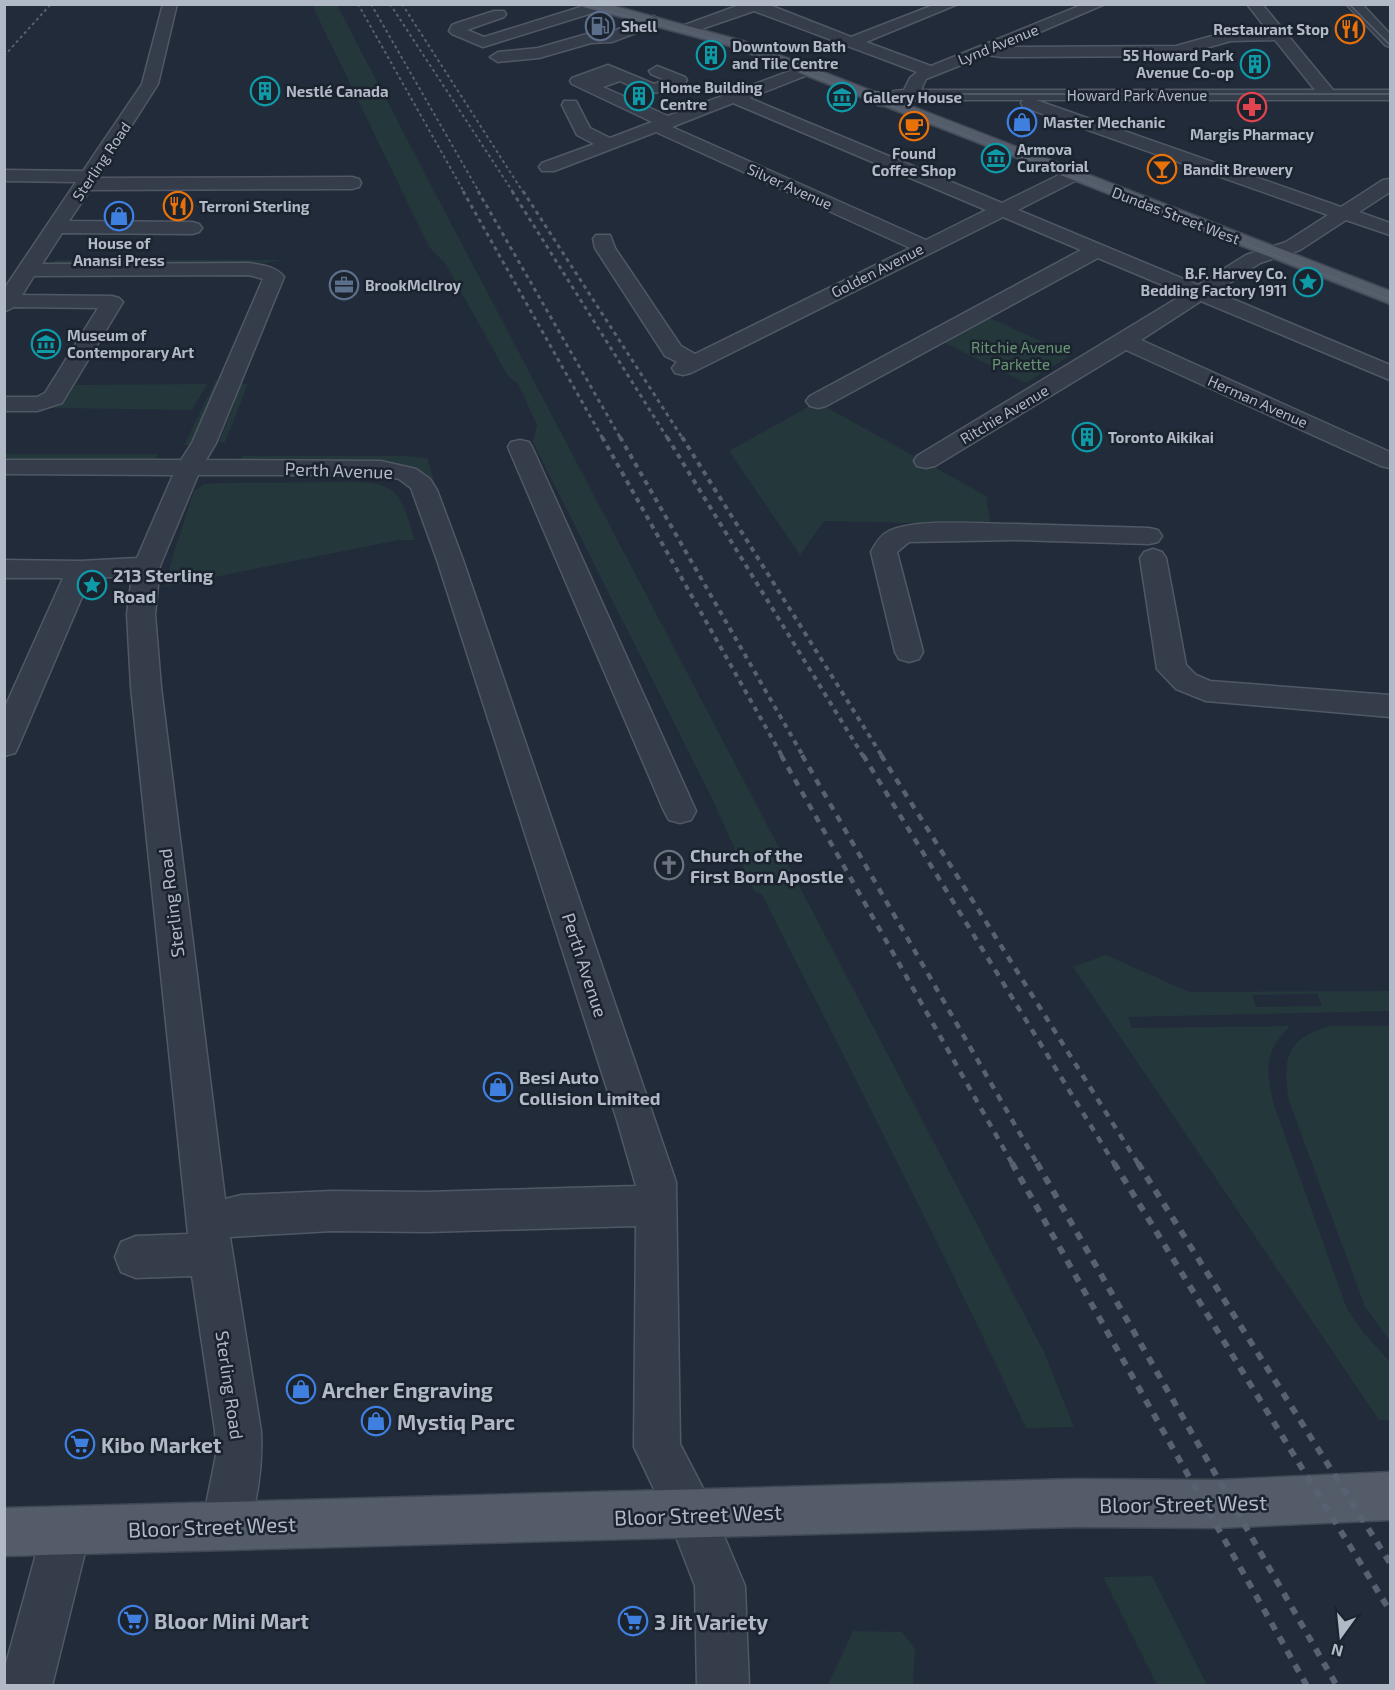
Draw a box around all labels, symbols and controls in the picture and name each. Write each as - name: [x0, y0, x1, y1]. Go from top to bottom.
- fuel station icon: Shell: [584, 10, 616, 42]
- restaurant icon: Restaurant Stop: [1334, 13, 1366, 45]
- place label: Shell: [621, 17, 657, 35]
- street label: Lynd Avenue: [955, 20, 1041, 68]
- place label: Restaurant Stop: [1213, 20, 1329, 38]
- place label: Downtown Bath and Tile Centre: [732, 37, 846, 72]
- building icon: Downtown Bath and Tile Centre: [695, 39, 727, 71]
- place label: 55 Howard Park Avenue Co-op: [1123, 46, 1235, 81]
- building icon: 55 Howard Park Avenue Co-op: [1239, 48, 1271, 80]
- building icon: Nestlé Canada: [249, 75, 281, 107]
- place label: Home Building Centre: [660, 78, 763, 113]
- building icon: Home Building Centre: [623, 80, 655, 112]
- museum icon: Gallery House: [826, 81, 858, 113]
- place label: Nestlé Canada: [286, 82, 388, 100]
- street label: Howard Park Avenue: [1067, 86, 1207, 104]
- place label: Gallery House: [863, 88, 962, 107]
- pharmacy icon: Margis Pharmacy: [1236, 91, 1268, 123]
- shop icon: Master Mechanic: [1006, 106, 1038, 138]
- cafe icon: Found Coffee Shop: [898, 110, 930, 142]
- place label: Master Mechanic: [1043, 113, 1166, 131]
- street label: Sterling Road: [68, 118, 134, 204]
- place label: Margis Pharmacy: [1190, 125, 1314, 144]
- place label: Armova Curatorial: [1017, 140, 1089, 175]
- museum icon: Armova Curatorial: [980, 142, 1012, 174]
- place label: Found Coffee Shop: [872, 144, 956, 179]
- bar icon: Bandit Brewery: [1146, 153, 1178, 185]
- street label: Silver Avenue: [745, 159, 835, 213]
- place label: Bandit Brewery: [1183, 160, 1293, 179]
- street label: Dundas Street West: [1110, 182, 1243, 248]
- restaurant icon: Terroni Sterling: [162, 190, 194, 222]
- place label: Terroni Sterling: [199, 197, 310, 215]
- shop icon: House of Anansi Press: [103, 200, 135, 232]
- place label: House of Anansi Press: [73, 234, 165, 269]
- street label: Golden Avenue: [828, 239, 926, 301]
- place label: B.F. Harvey Co. Bedding Factory 1911: [1141, 264, 1287, 300]
- place icon: B.F. Harvey Co. Bedding Factory 1911: [1292, 266, 1324, 298]
- office icon: BrookMcIlroy: [328, 269, 360, 301]
- place label: BrookMcIlroy: [365, 276, 462, 295]
- place label: Museum of Contemporary Art: [67, 326, 194, 362]
- museum icon: Museum of Contemporary Art: [30, 328, 62, 360]
- park label: Ritchie Avenue Parkette: [971, 338, 1071, 373]
- street label: Herman Avenue: [1205, 371, 1311, 431]
- street label: Ritchie Avenue: [957, 381, 1051, 447]
- building icon: Toronto Aikikai: [1071, 421, 1103, 453]
- place label: Toronto Aikikai: [1108, 428, 1214, 446]
- street label: Perth Avenue: [284, 457, 394, 483]
- place label: 213 Sterling Road: [113, 564, 214, 607]
- place icon: 213 Sterling Road: [76, 569, 108, 601]
- place label: Church of the First Born Apostle: [690, 844, 844, 887]
- street label: Sterling Road: [153, 847, 189, 959]
- church icon: Church of the First Born Apostle: [653, 849, 685, 881]
- street label: Perth Avenue: [558, 910, 612, 1020]
- place label: Besi Auto Collision Limited: [519, 1066, 661, 1109]
- shop icon: Besi Auto Collision Limited: [482, 1071, 514, 1103]
- street label: Sterling Road: [211, 1329, 249, 1441]
- shop icon: Archer Engraving: [285, 1373, 317, 1405]
- place label: Archer Engraving: [322, 1377, 493, 1402]
- shop icon: Mystiq Parc: [360, 1405, 392, 1437]
- place label: Mystiq Parc: [397, 1409, 515, 1435]
- supermarket icon: Kibo Market: [64, 1428, 96, 1460]
- place label: Kibo Market: [101, 1432, 222, 1457]
- street label: Bloor Street West: [1099, 1489, 1267, 1517]
- street label: Bloor Street West: [614, 1499, 782, 1529]
- street label: Bloor Street West: [128, 1511, 296, 1541]
- supermarket icon: Bloor Mini Mart: [117, 1604, 149, 1636]
- supermarket icon: 3 Jit Variety: [617, 1605, 649, 1637]
- north arrow: [1311, 1606, 1371, 1666]
- place label: Bloor Mini Mart: [154, 1608, 309, 1633]
- place label: 3 Jit Variety: [654, 1609, 768, 1635]
- text: N: [1329, 1640, 1345, 1662]

